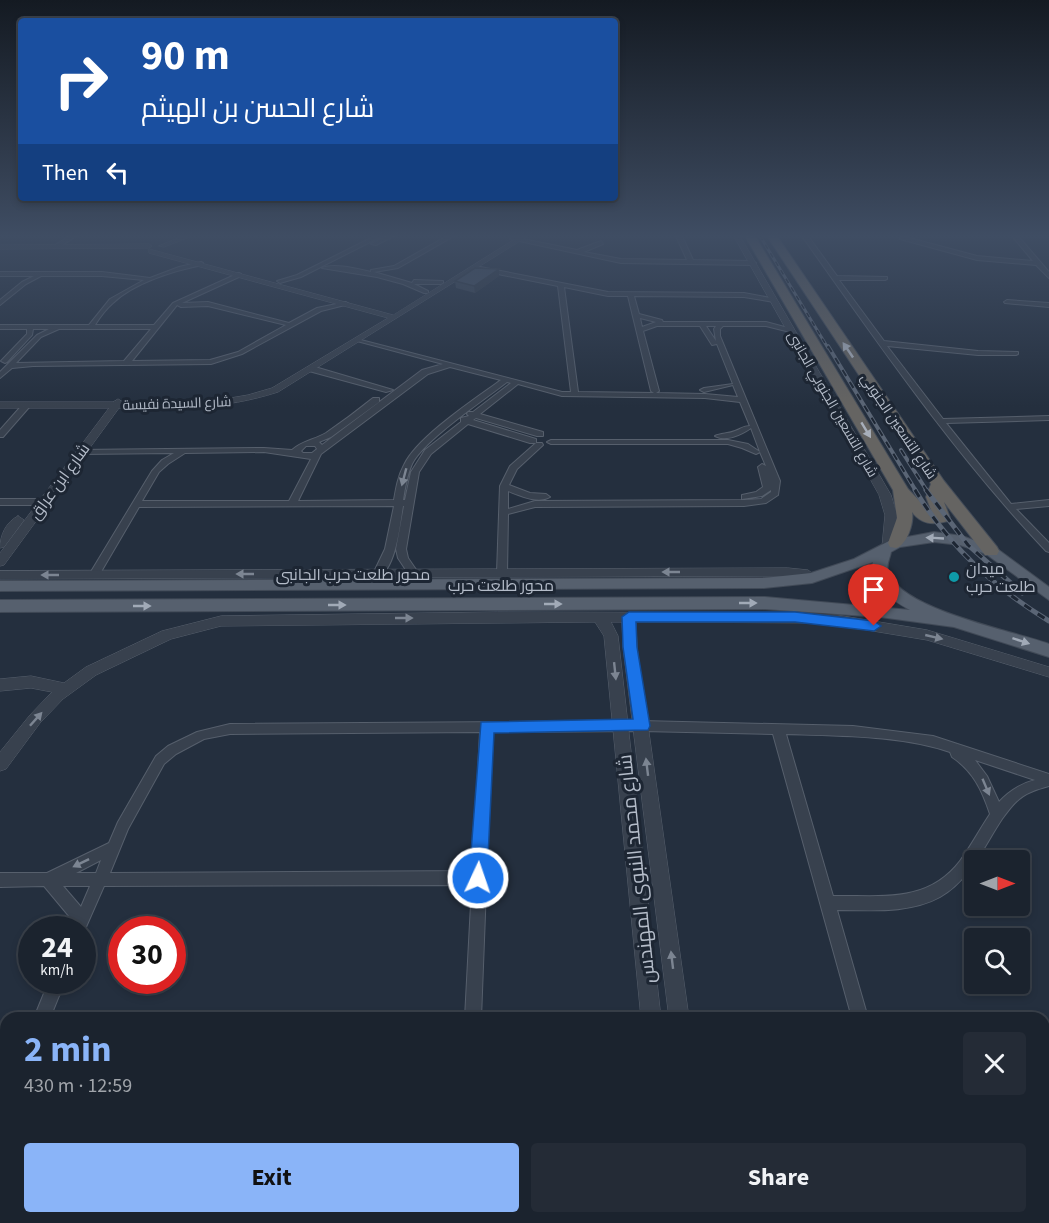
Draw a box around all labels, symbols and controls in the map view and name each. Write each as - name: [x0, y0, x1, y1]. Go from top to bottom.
- text: 90 m: [141, 26, 230, 86]
- icon: right: [42, 42, 120, 120]
- text: شارع الحسن بن الهيثم: [141, 89, 374, 128]
- icon: left: [101, 156, 134, 189]
- text: Then: [42, 157, 89, 189]
- street label: شارع التسعين الجنوبي الجانبى: [781, 328, 882, 482]
- one-way arrow: [842, 342, 854, 358]
- street label: شارع التسعين الجنوبي: [854, 370, 941, 484]
- street label: شارع السيدة نفيسة: [122, 392, 232, 416]
- one-way arrow: [861, 422, 872, 438]
- street label: شارع ابن عراق: [25, 439, 95, 524]
- one-way arrow: [399, 468, 408, 486]
- one-way arrow: [925, 533, 944, 542]
- place label: ميدان طلعت حرب: [966, 558, 1036, 598]
- street label: محور طلعت حرب الجانبى: [276, 564, 430, 586]
- pin: [848, 564, 899, 626]
- one-way arrow: [662, 567, 681, 577]
- one-way arrow: [236, 569, 255, 579]
- one-way arrow: [41, 570, 60, 580]
- marker: ميدان طلعت حرب: [947, 570, 961, 584]
- icon: arrive: [857, 573, 890, 606]
- street label: محور طلعت حرب: [448, 575, 554, 597]
- one-way arrow: [739, 598, 758, 608]
- one-way arrow: [544, 599, 563, 609]
- one-way arrow: [133, 601, 152, 611]
- one-way arrow: [328, 601, 347, 610]
- one-way arrow: [395, 613, 414, 623]
- one-way arrow: [924, 632, 943, 642]
- one-way arrow: [1012, 637, 1030, 647]
- one-way arrow: [610, 661, 620, 680]
- one-way arrow: [29, 711, 43, 726]
- street label: شارع محمد النبوى المهندس: [611, 753, 663, 985]
- one-way arrow: [643, 757, 652, 776]
- one-way arrow: [982, 778, 991, 796]
- position arrow: [446, 846, 510, 910]
- north arrow: [964, 850, 1030, 916]
- map controls: [964, 850, 1030, 994]
- one-way arrow: [72, 858, 90, 868]
- speed limit sign: 30: [108, 916, 186, 994]
- text: 24: [41, 926, 73, 969]
- button: search: [964, 928, 1030, 994]
- one-way arrow: [667, 951, 677, 970]
- text: km/h: [40, 960, 74, 981]
- text: 2 min: [24, 1024, 112, 1075]
- button: close: [963, 1032, 1026, 1095]
- text: 430 m · 12:59: [24, 1072, 132, 1100]
- button: Exit: [24, 1143, 519, 1212]
- button: Share: [531, 1143, 1026, 1212]

